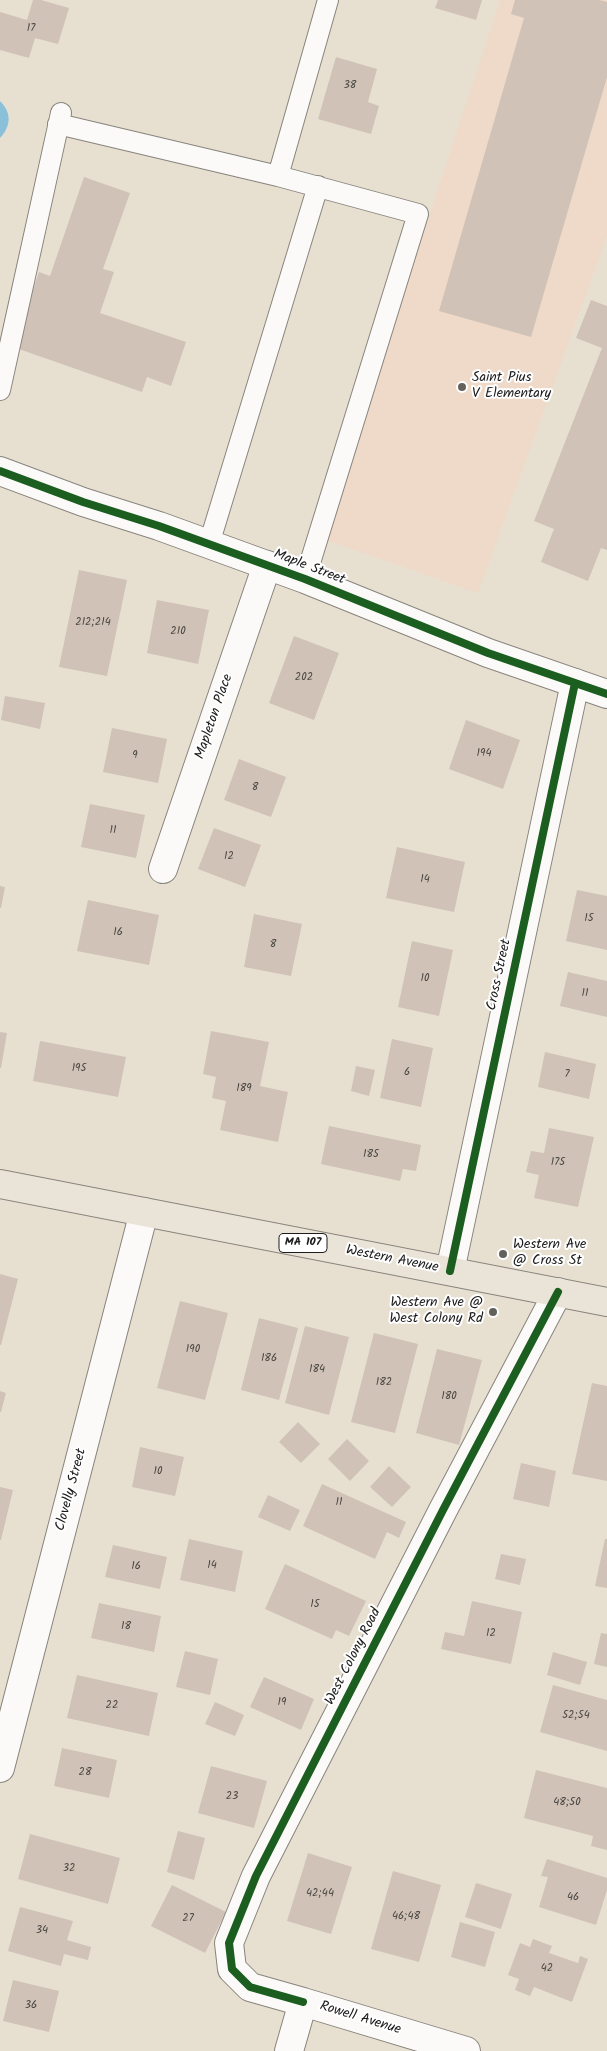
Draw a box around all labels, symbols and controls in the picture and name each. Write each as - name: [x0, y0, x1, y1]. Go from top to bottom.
- house number: 17: [27, 22, 35, 36]
- house number: 38: [344, 79, 356, 93]
- place label: Saint Pius V Elementary: [472, 371, 551, 404]
- marker: Saint Pius V Elementary: [456, 381, 468, 393]
- street label: Maple Street: [271, 547, 347, 589]
- house number: 212;214: [75, 616, 111, 630]
- house number: 210: [170, 625, 186, 639]
- house number: 202: [295, 671, 313, 685]
- street label: Mapleton Place: [193, 672, 237, 762]
- house number: 194: [477, 747, 491, 761]
- house number: 9: [132, 749, 138, 763]
- house number: 8: [252, 781, 258, 795]
- house number: 11: [110, 824, 116, 838]
- house number: 12: [224, 850, 234, 864]
- house number: 14: [420, 873, 430, 887]
- house number: 15: [584, 912, 594, 926]
- house number: 16: [113, 926, 123, 940]
- house number: 8: [270, 938, 276, 952]
- street label: Cross Street: [484, 938, 516, 1012]
- house number: 10: [421, 972, 429, 986]
- house number: 11: [582, 987, 588, 1001]
- house number: 195: [72, 1062, 86, 1076]
- house number: 6: [404, 1066, 410, 1080]
- house number: 7: [564, 1068, 570, 1082]
- house number: 189: [236, 1082, 252, 1096]
- house number: 185: [363, 1148, 379, 1162]
- house number: 175: [551, 1156, 565, 1170]
- road number: MA 107: [279, 1234, 327, 1252]
- place label: Western Ave @ Cross St: [513, 1238, 586, 1270]
- street label: Western Avenue: [344, 1243, 440, 1277]
- marker: Western Ave @ Cross St: [497, 1248, 509, 1260]
- place label: Western Ave @ West Colony Rd: [389, 1296, 483, 1328]
- marker: Western Ave @ West Colony Rd: [487, 1306, 499, 1318]
- house number: 190: [186, 1343, 200, 1357]
- house number: 186: [261, 1352, 277, 1366]
- house number: 184: [309, 1363, 325, 1377]
- house number: 182: [376, 1376, 392, 1390]
- house number: 180: [441, 1390, 457, 1404]
- street label: Clovelly Street: [53, 1447, 91, 1533]
- house number: 10: [154, 1465, 162, 1479]
- house number: 11: [336, 1496, 342, 1510]
- house number: 14: [207, 1559, 217, 1573]
- house number: 16: [131, 1560, 141, 1574]
- house number: 15: [310, 1598, 320, 1612]
- street label: West Colony Road: [322, 1606, 386, 1708]
- house number: 18: [121, 1620, 131, 1634]
- house number: 12: [486, 1627, 496, 1641]
- house number: 19: [278, 1696, 286, 1710]
- house number: 22: [106, 1699, 118, 1713]
- house number: 52;54: [562, 1709, 590, 1723]
- house number: 28: [78, 1766, 92, 1780]
- house number: 23: [226, 1790, 238, 1804]
- house number: 48;50: [553, 1796, 581, 1810]
- house number: 32: [63, 1862, 75, 1876]
- house number: 42;44: [306, 1887, 334, 1901]
- house number: 46: [567, 1891, 579, 1905]
- house number: 46;48: [392, 1910, 420, 1924]
- house number: 27: [182, 1912, 194, 1926]
- house number: 34: [36, 1924, 48, 1938]
- house number: 42: [541, 1962, 553, 1976]
- house number: 36: [25, 1999, 37, 2013]
- street label: Rowell Avenue: [317, 1999, 403, 2039]

